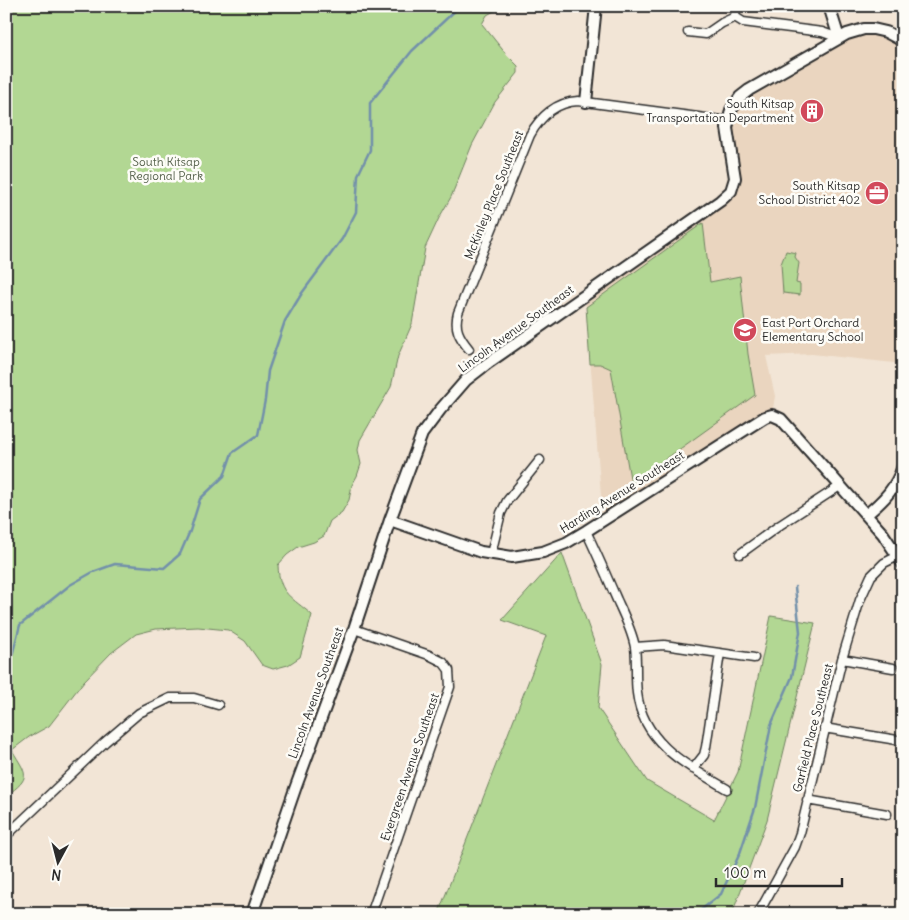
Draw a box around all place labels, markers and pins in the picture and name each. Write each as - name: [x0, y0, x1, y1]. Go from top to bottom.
- place label: South Kitsap Transportation Department: [646, 96, 794, 125]
- building icon: South Kitsap Transportation Department: [799, 98, 825, 124]
- place label: South Kitsap School District 402: [759, 178, 860, 207]
- office icon: South Kitsap School District 402: [864, 180, 890, 206]
- place label: East Port Orchard Elementary School: [762, 315, 863, 344]
- school or university icon: East Port Orchard Elementary School: [732, 317, 758, 343]

